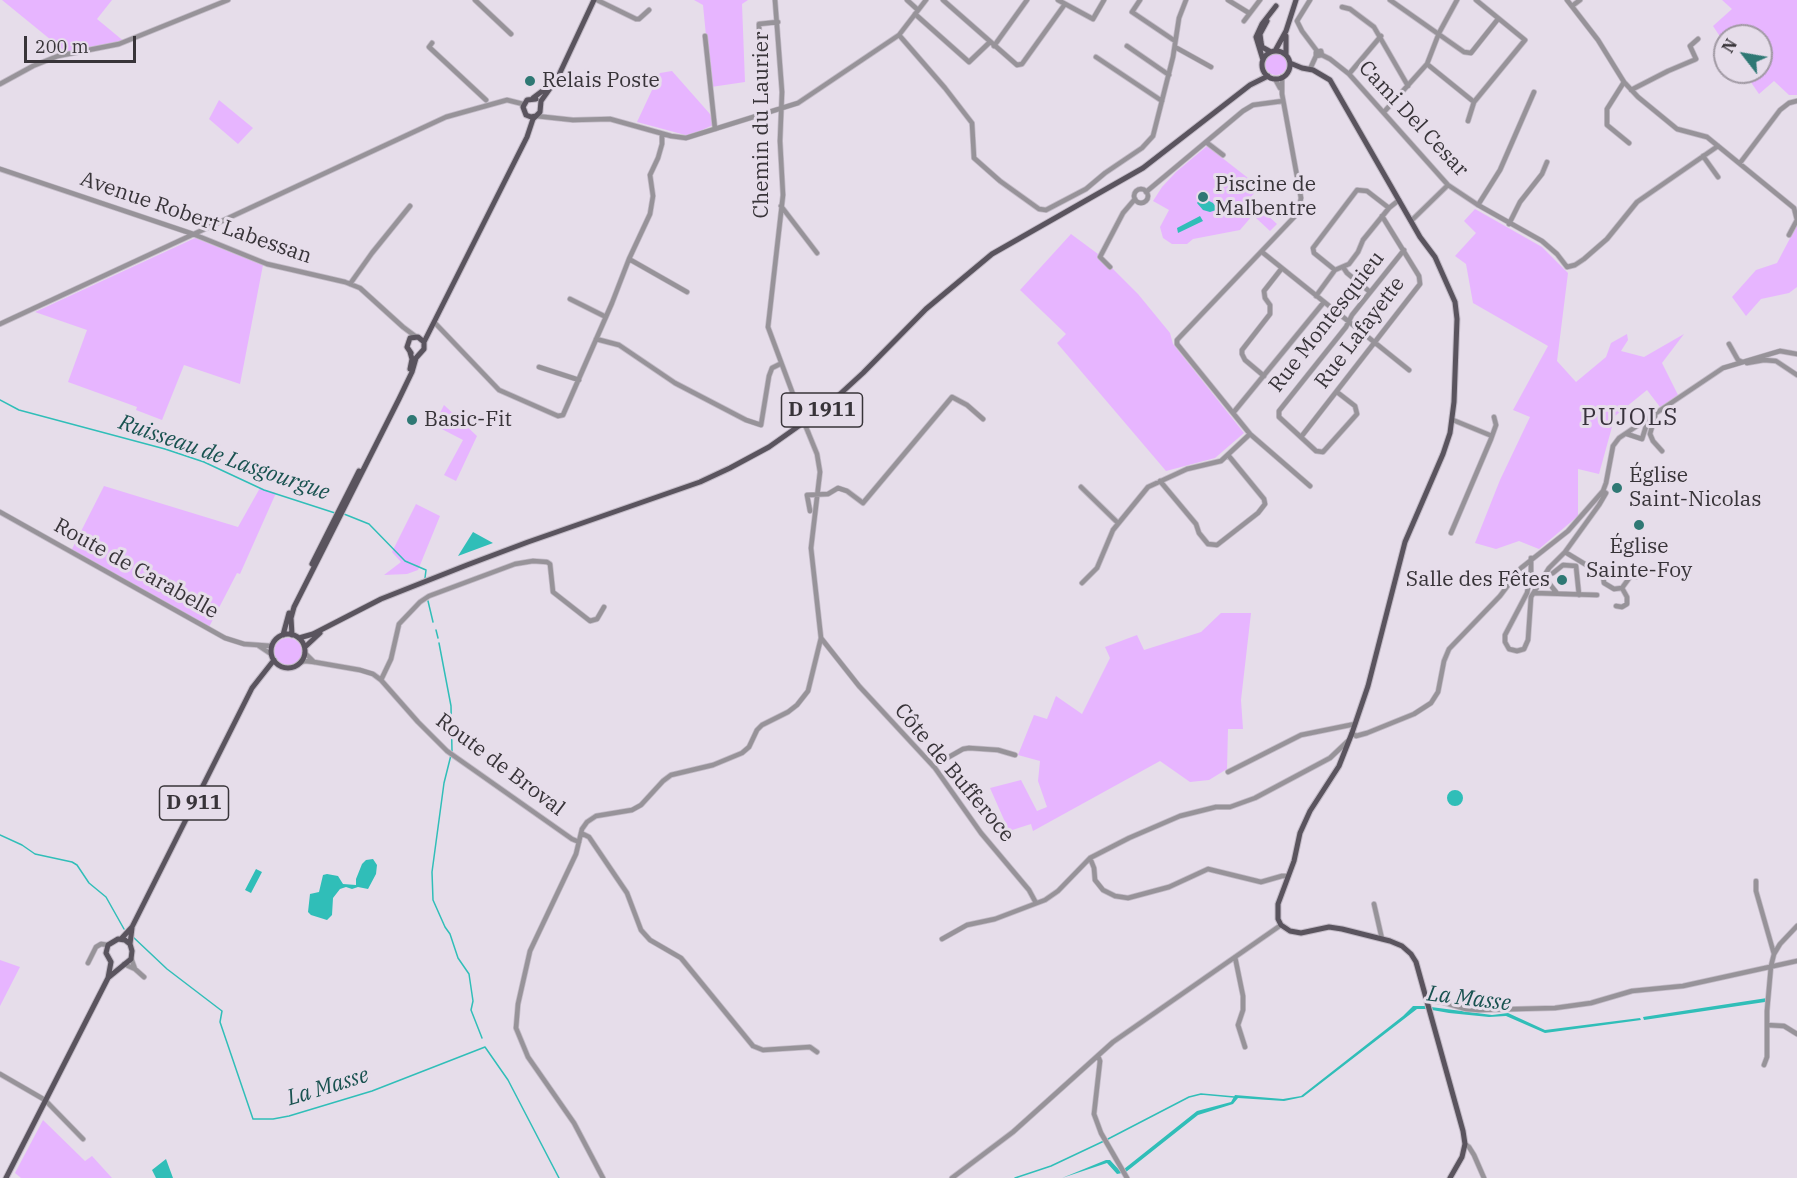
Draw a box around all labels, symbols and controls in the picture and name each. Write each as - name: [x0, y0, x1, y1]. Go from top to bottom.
- scale bar: [27, 24, 140, 62]
- north arrow: [1713, 24, 1773, 84]
- street label: Chemin du Laurier: [749, 32, 775, 218]
- text: 200 m: [35, 35, 89, 58]
- text: N: [1717, 35, 1741, 56]
- street label: Cami Del Cesar: [1353, 56, 1473, 182]
- place label: Relais Poste: [542, 68, 660, 94]
- marker: Relais Poste: [523, 74, 537, 88]
- street label: Avenue Robert Labessan: [77, 167, 315, 269]
- place label: Piscine de Malbentre: [1215, 172, 1316, 222]
- marker: Piscine de Malbentre: [1196, 190, 1210, 204]
- street label: Rue Montesquieu: [1264, 246, 1390, 398]
- street label: Rue Lafayette: [1310, 272, 1410, 394]
- road number: D 1911: [782, 393, 862, 427]
- district label: PUJOLS: [1581, 404, 1679, 432]
- place label: Basic-Fit: [424, 407, 512, 433]
- water label: Ruisseau de Lasgourgue: [115, 410, 333, 506]
- marker: Basic-Fit: [405, 413, 419, 427]
- place label: Église Saint-Nicolas: [1629, 463, 1762, 513]
- marker: Église Saint-Nicolas: [1610, 481, 1624, 495]
- street label: Route de Carabelle: [49, 513, 223, 625]
- marker: Église Sainte-Foy: [1632, 518, 1646, 532]
- place label: Église Sainte-Foy: [1586, 534, 1692, 584]
- place label: Salle des Fêtes: [1406, 567, 1550, 593]
- marker: Salle des Fêtes: [1555, 573, 1569, 587]
- street label: Côte de Bufferoce: [889, 699, 1019, 847]
- street label: Route de Broval: [431, 708, 569, 822]
- road number: D 911: [160, 786, 228, 820]
- water label: La Masse: [1426, 981, 1512, 1017]
- water label: La Masse: [284, 1062, 372, 1112]

